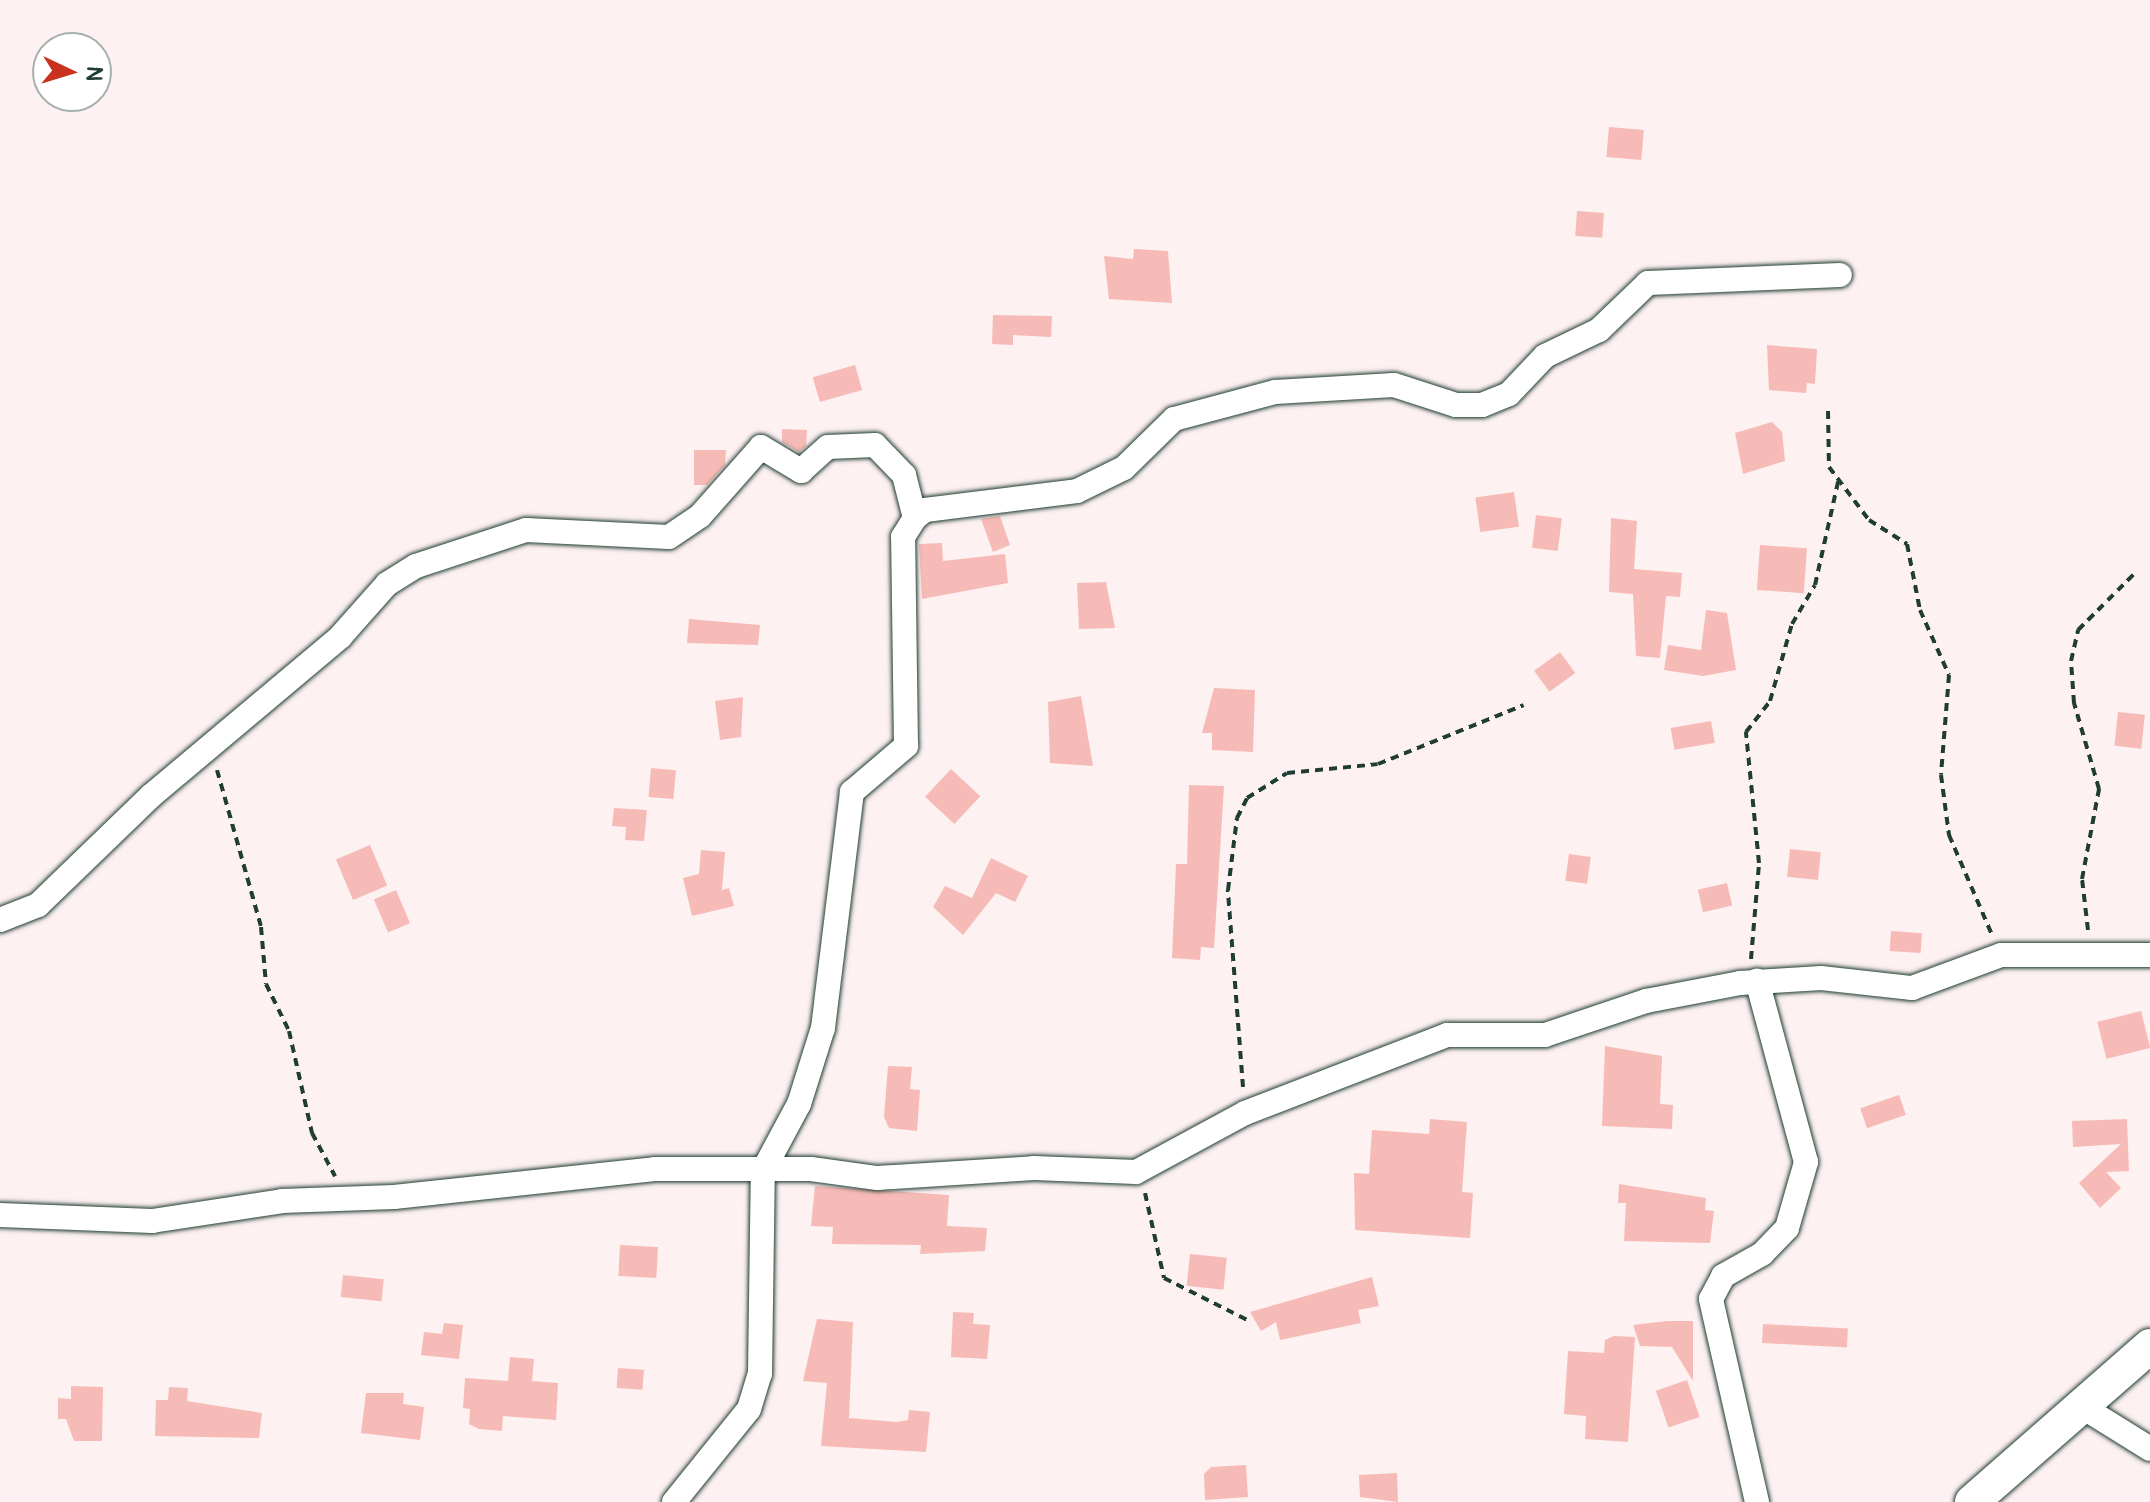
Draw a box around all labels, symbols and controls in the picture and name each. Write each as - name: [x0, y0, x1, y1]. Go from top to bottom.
- north arrow: [32, 32, 112, 112]
- text: N: [79, 65, 108, 82]

